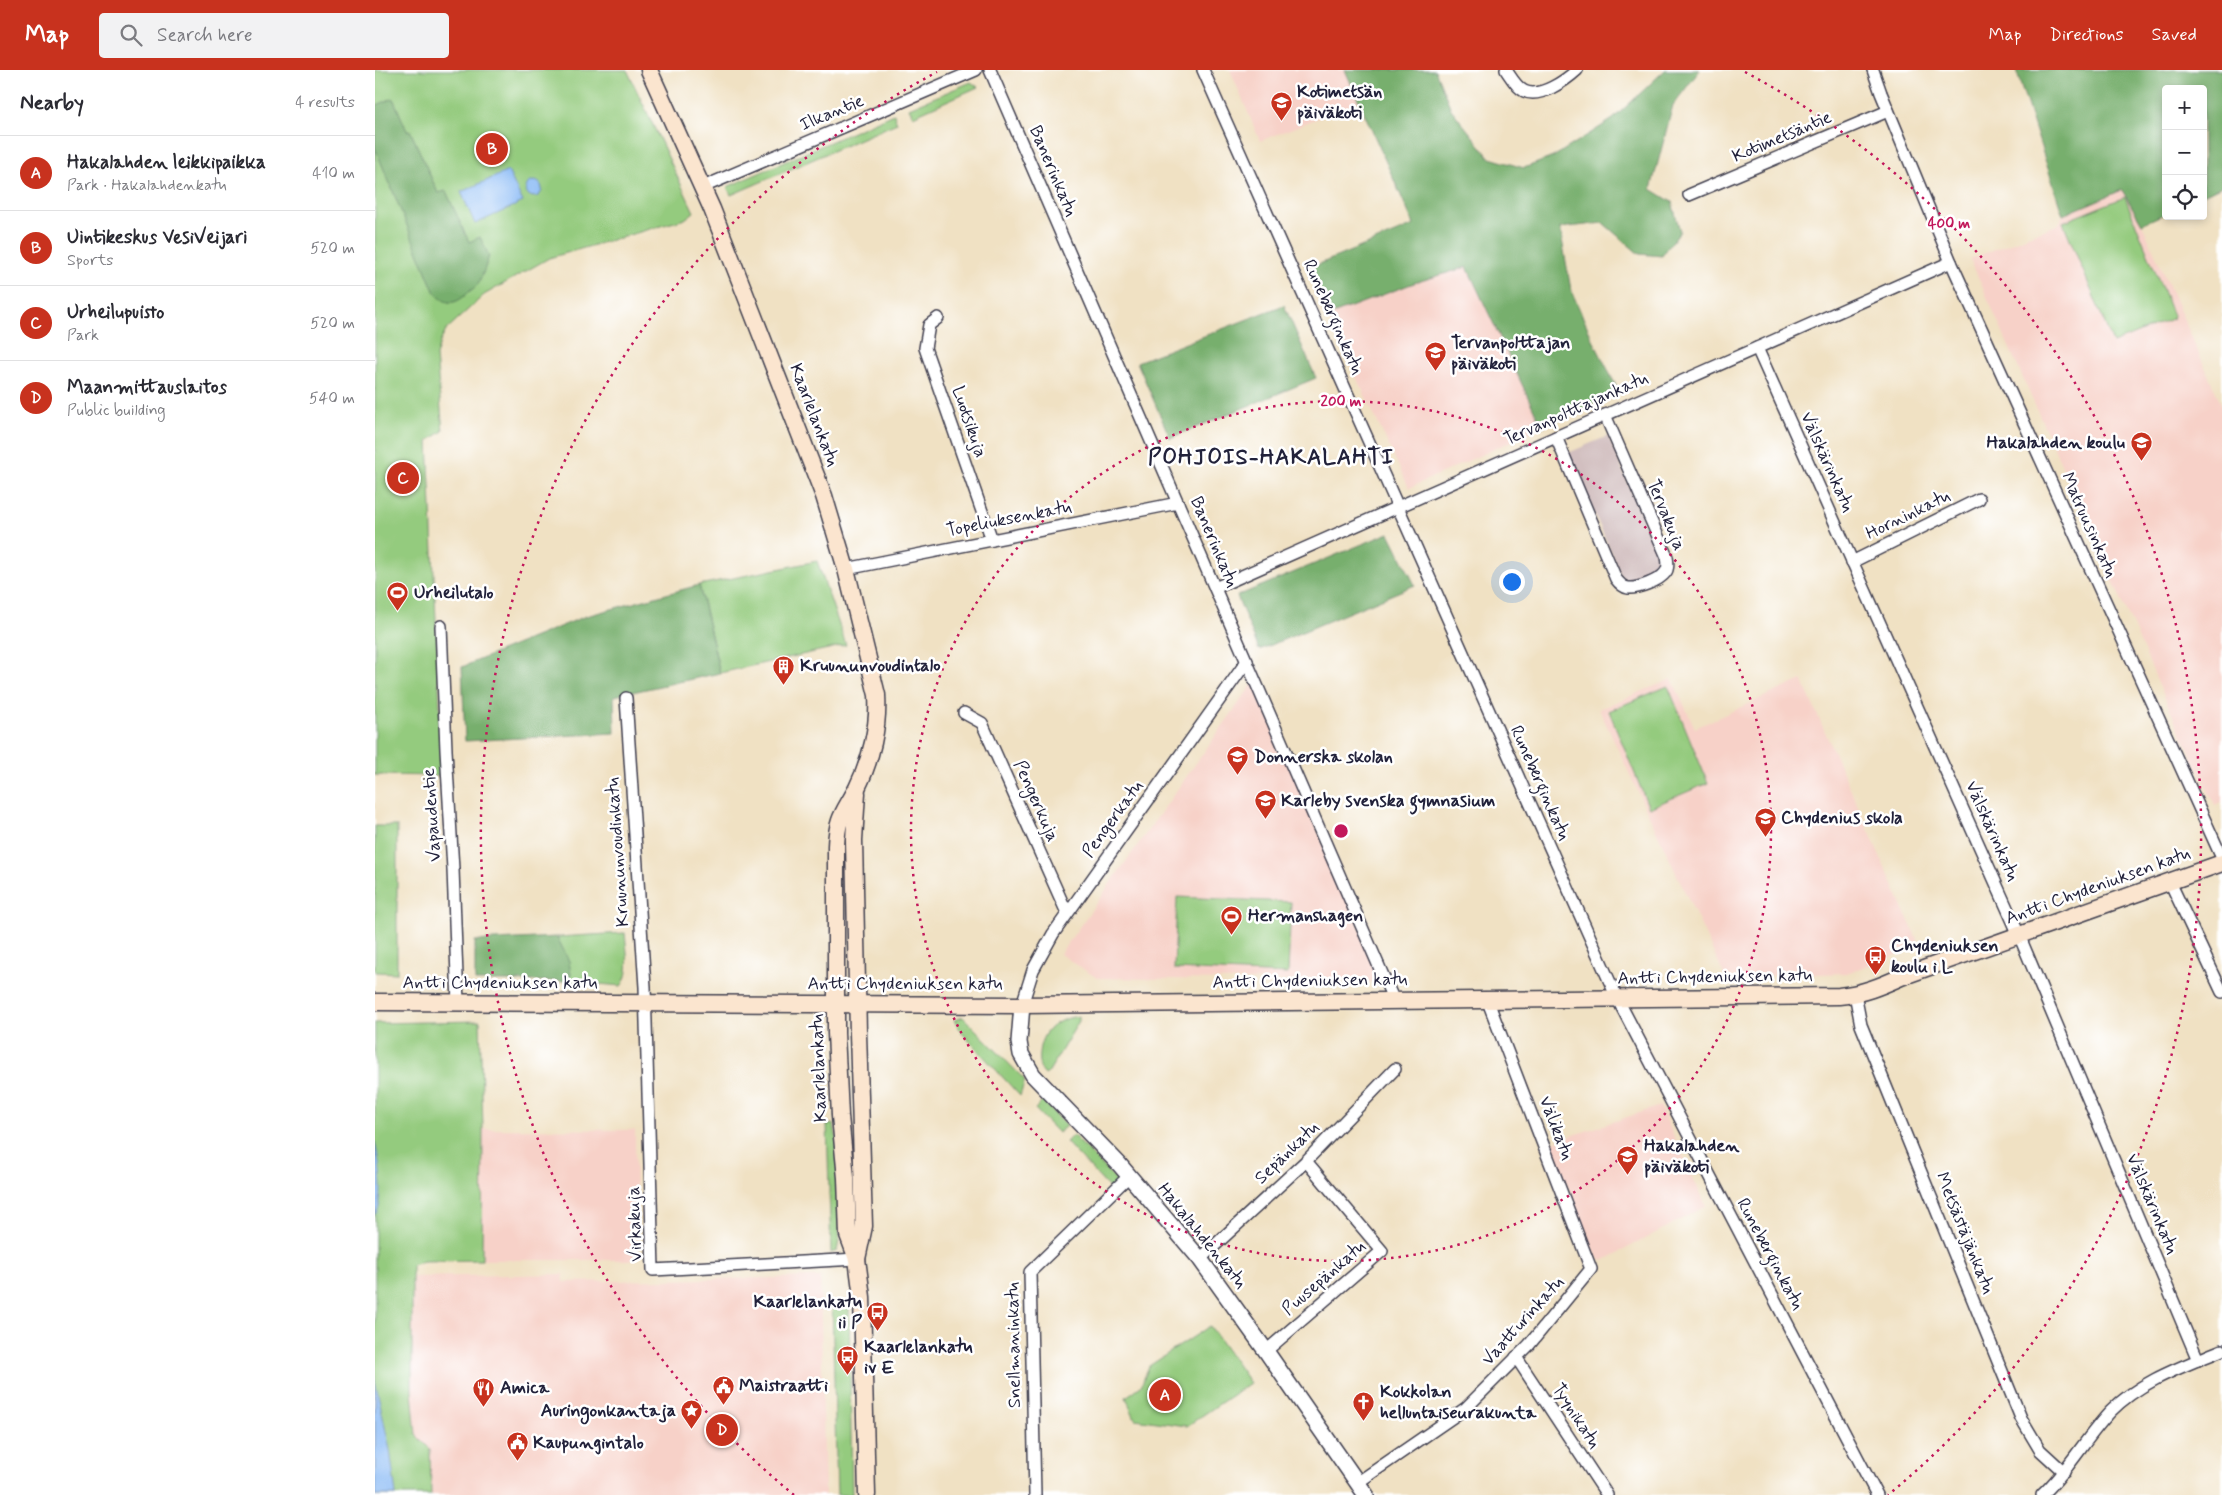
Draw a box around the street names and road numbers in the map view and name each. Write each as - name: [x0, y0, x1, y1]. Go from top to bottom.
- street label: Ilkantie: [796, 89, 868, 137]
- street label: Kotimetsäntie: [1729, 105, 1836, 169]
- street label: Banerinkatu: [1023, 122, 1083, 220]
- street label: Runeberginkatu: [1295, 256, 1369, 379]
- street label: Kaarlelankatu: [783, 360, 845, 470]
- street label: Tervanpolttajankatu: [1500, 366, 1652, 452]
- street label: Luotsikuja: [946, 383, 992, 461]
- street label: Välskärinkatu: [1794, 408, 1860, 516]
- street label: Matruusinkatu: [2055, 469, 2123, 581]
- street label: Tervakuja: [1641, 476, 1691, 554]
- street label: Horninkatu: [1862, 484, 1954, 546]
- street label: Banerinkatu: [1184, 493, 1244, 591]
- street label: Topeliuksenkatu: [944, 495, 1074, 543]
- street label: Runeberginkatu: [1502, 722, 1576, 845]
- street label: Pengerkuja: [1007, 757, 1065, 846]
- street label: Vapaudentie: [417, 767, 447, 863]
- street label: Pengerkatu: [1077, 775, 1150, 863]
- street label: Kruununvoudinkatu: [601, 776, 635, 928]
- street label: Välskärinkatu: [1959, 777, 2025, 885]
- street label: Antti Chydeniuksen katu: [2002, 841, 2194, 931]
- street label: Antti Chydeniuksen katu: [1617, 963, 1813, 991]
- street label: Antti Chydeniuksen katu: [1212, 967, 1408, 995]
- street label: Antti Chydeniuksen katu: [402, 971, 598, 995]
- street label: Antti Chydeniuksen katu: [807, 972, 1003, 996]
- street label: Kaarlelankatu: [805, 1013, 833, 1123]
- street label: Välikatu: [1533, 1093, 1579, 1163]
- street label: Sepänkatu: [1250, 1116, 1324, 1190]
- street label: Välskärinkatu: [2120, 1150, 2184, 1258]
- street label: Metsästäjänkatu: [1930, 1169, 2000, 1297]
- street label: Hakalahdenkatu: [1152, 1178, 1252, 1294]
- street label: Virkakuja: [622, 1186, 648, 1262]
- street label: Runeberginkatu: [1729, 1194, 1810, 1315]
- street label: Puusepänkatu: [1277, 1235, 1371, 1321]
- street label: Vaatturinkatu: [1476, 1271, 1570, 1371]
- street label: Snellmaninkatu: [1001, 1282, 1027, 1408]
- street label: Tyynikatu: [1546, 1379, 1606, 1453]

